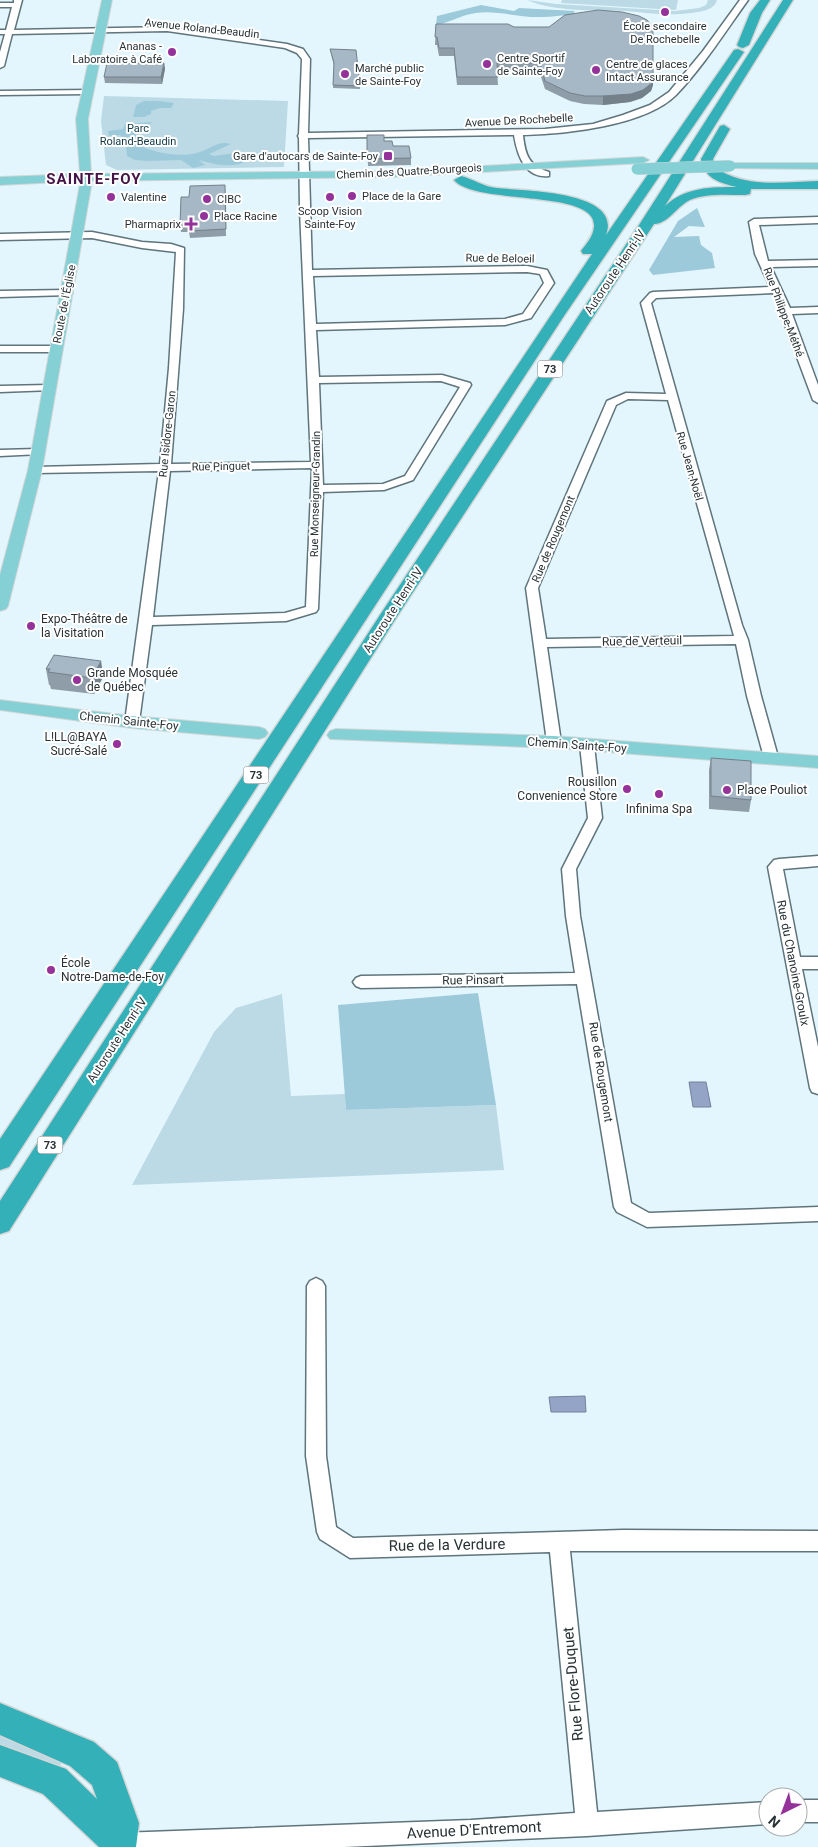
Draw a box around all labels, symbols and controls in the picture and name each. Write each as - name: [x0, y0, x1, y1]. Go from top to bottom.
- marker: École secondaire De Rochebelle: [659, 6, 671, 18]
- street label: Avenue Roland-Beaudin: [144, 16, 260, 41]
- place label: École secondaire De Rochebelle: [623, 20, 707, 46]
- place label: Ananas - Laboratoire à Café: [72, 40, 162, 66]
- marker: Ananas - Laboratoire à Café: [166, 46, 178, 58]
- place label: Centre Sportif de Sainte-Foy: [497, 52, 565, 78]
- marker: Centre Sportif de Sainte-Foy: [481, 58, 493, 70]
- place label: Centre de glaces Intact Assurance: [606, 58, 689, 84]
- place label: Marché public de Sainte-Foy: [355, 62, 424, 88]
- marker: Centre de glaces Intact Assurance: [590, 64, 602, 76]
- marker: Marché public de Sainte-Foy: [339, 68, 351, 80]
- street label: Avenue De Rochebelle: [465, 111, 574, 130]
- park label: Parc Roland-Beaudin: [100, 122, 176, 148]
- place label: Gare d'autocars de Sainte-Foy: [233, 150, 379, 163]
- marker: Gare d'autocars de Sainte-Foy: [382, 150, 394, 162]
- street label: Chemin des Quatre-Bourgeois: [336, 161, 482, 182]
- district label: SAINTE-FOY: [46, 170, 142, 188]
- marker: Place de la Gare: [346, 190, 358, 202]
- place label: Place de la Gare: [362, 190, 441, 203]
- marker: Valentine: [105, 191, 117, 203]
- place label: Valentine: [121, 191, 167, 204]
- marker: Scoop Vision Sainte-Foy: [324, 191, 336, 203]
- marker: CIBC: [201, 193, 213, 205]
- place label: CIBC: [217, 193, 241, 206]
- place label: Scoop Vision Sainte-Foy: [298, 205, 362, 231]
- marker: Place Racine: [198, 210, 210, 222]
- place label: Place Racine: [214, 210, 277, 223]
- place label: Pharmaprix: [125, 218, 182, 231]
- marker: Pharmaprix: [185, 218, 197, 230]
- street label: Autoroute Henri-IV: [582, 227, 649, 317]
- street label: Rue de Beloeil: [465, 251, 535, 266]
- street label: Route de l'Église: [50, 264, 79, 345]
- street label: Rue Philippe-Méthé: [761, 266, 807, 359]
- road number: 73: [538, 360, 562, 378]
- street label: Rue Isidore-Garon: [156, 390, 179, 478]
- street label: Rue Jean-Noël: [673, 430, 706, 502]
- street label: Rue Monseigneur-Grandin: [308, 431, 323, 557]
- street label: Rue Pinguet: [192, 459, 251, 474]
- street label: Rue de Rougemont: [529, 494, 578, 584]
- street label: Autoroute Henri-IV: [360, 565, 426, 655]
- place label: Expo-Théâtre de la Visitation: [41, 612, 128, 640]
- marker: Expo-Théâtre de la Visitation: [25, 620, 37, 632]
- street label: Rue de Verteuil: [602, 633, 682, 649]
- place label: Grande Mosquée de Québec: [87, 666, 178, 694]
- marker: Grande Mosquée de Québec: [71, 674, 83, 686]
- street label: Chemin Sainte-Foy: [79, 709, 180, 733]
- place label: L!LL@BAYA Sucré-Salé: [45, 730, 107, 758]
- street label: Chemin Sainte-Foy: [527, 735, 627, 755]
- marker: L!LL@BAYA Sucré-Salé: [111, 738, 123, 750]
- road number: 73: [244, 766, 268, 784]
- place label: Rousillon Convenience Store: [517, 775, 617, 803]
- marker: Rousillon Convenience Store: [621, 783, 633, 795]
- place label: Place Pouliot: [737, 783, 807, 797]
- marker: Place Pouliot: [721, 784, 733, 796]
- marker: Infinima Spa: [653, 788, 665, 800]
- place label: Infinima Spa: [626, 802, 692, 816]
- street label: Rue du Chanoine-Groulx: [774, 899, 812, 1027]
- place label: École Notre-Dame-de-Foy: [61, 955, 164, 984]
- marker: École Notre-Dame-de-Foy: [45, 964, 57, 976]
- street label: Rue Pinsart: [442, 972, 504, 988]
- street label: Autoroute Henri-IV: [84, 995, 150, 1085]
- street label: Rue de Rougemont: [586, 1021, 616, 1123]
- road number: 73: [38, 1136, 62, 1154]
- street label: Rue de la Verdure: [389, 1535, 505, 1555]
- street label: Rue Flore-Duquet: [559, 1626, 587, 1742]
- north arrow: [758, 1787, 808, 1837]
- text: N: [765, 1812, 783, 1831]
- street label: Avenue D'Entremont: [406, 1817, 542, 1843]

